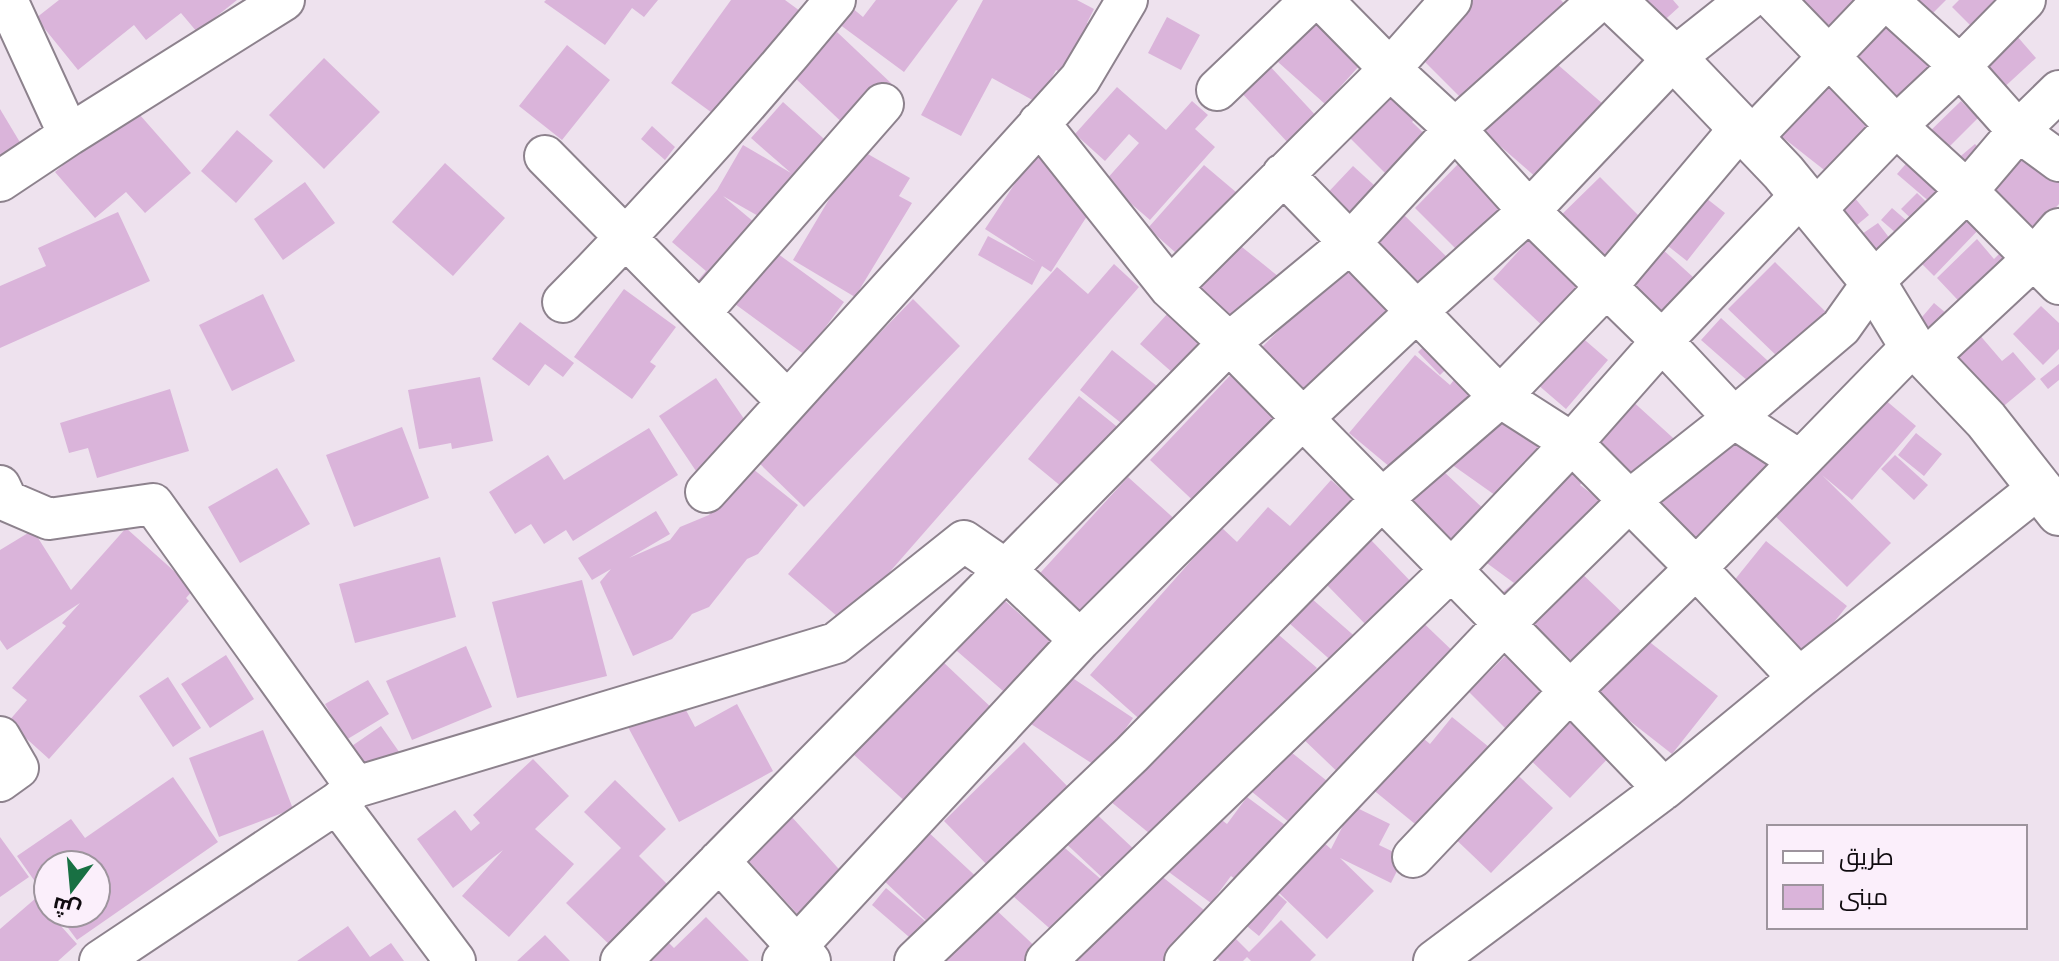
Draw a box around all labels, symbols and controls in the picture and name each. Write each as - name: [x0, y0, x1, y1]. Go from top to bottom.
- legend: [1767, 825, 2027, 929]
- text: طريق: [1839, 843, 1894, 872]
- north arrow: [32, 849, 112, 929]
- text: مبنى: [1839, 883, 1888, 911]
- text: ش: [50, 891, 84, 924]

